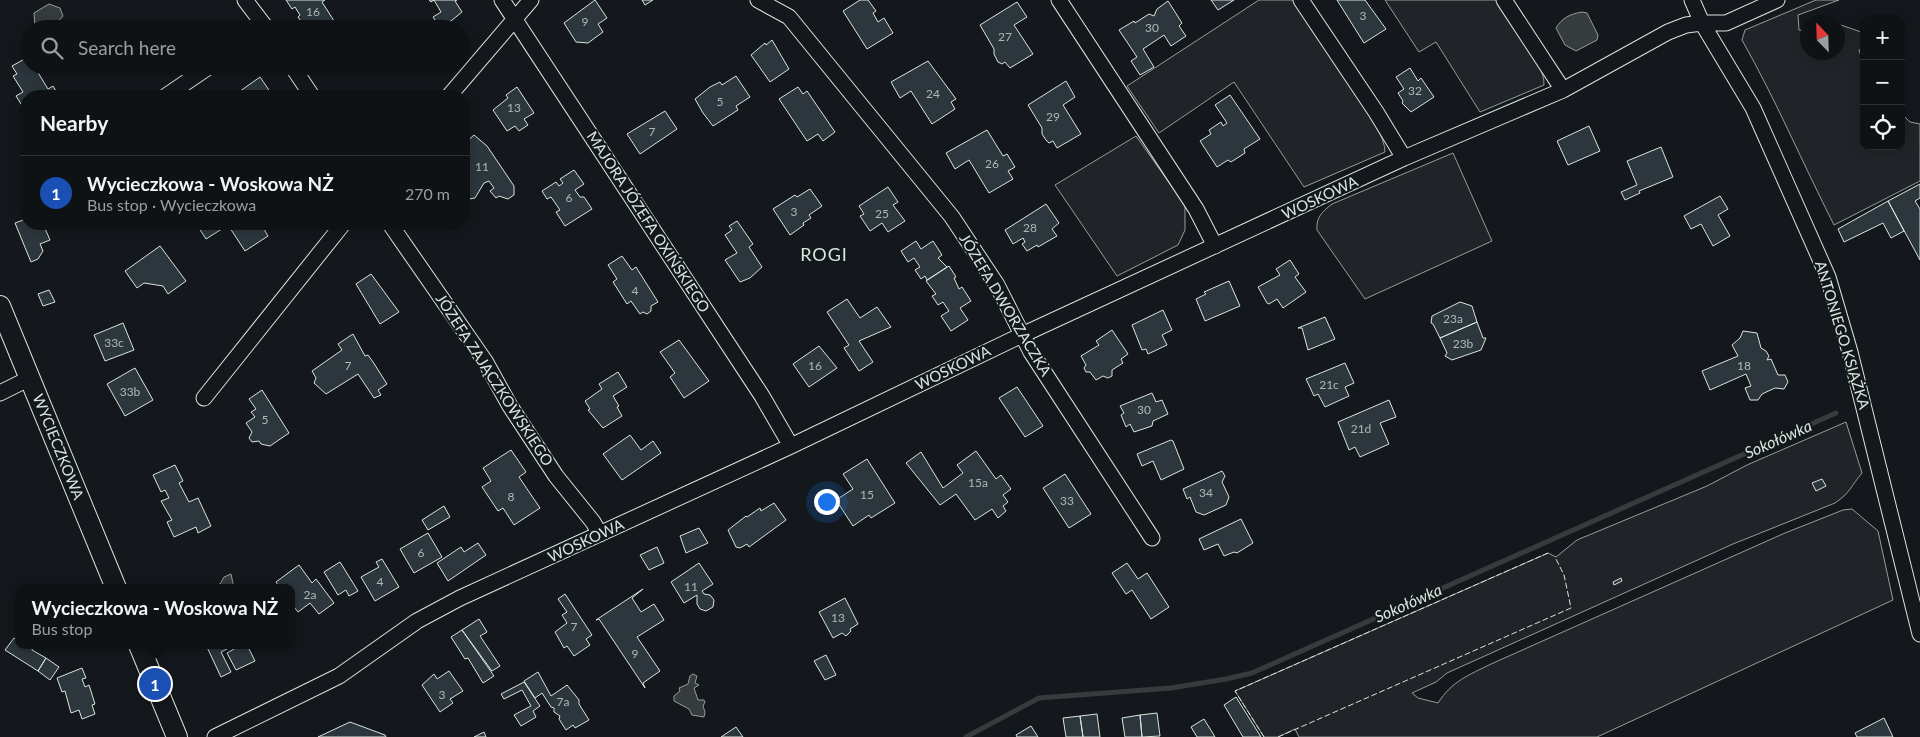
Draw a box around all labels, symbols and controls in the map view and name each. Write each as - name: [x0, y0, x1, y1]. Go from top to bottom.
- house number: 16: [306, 4, 320, 19]
- house number: 3: [1360, 8, 1367, 23]
- house number: 9: [582, 14, 589, 29]
- north arrow: [1800, 15, 1845, 60]
- map controls: [1860, 15, 1905, 150]
- button: +: [1860, 15, 1905, 60]
- search box: [20, 20, 470, 75]
- house number: 30: [1145, 20, 1159, 35]
- house number: 27: [998, 29, 1012, 44]
- icon: search: [38, 34, 66, 62]
- text: Search here: [78, 36, 176, 59]
- button: −: [1860, 60, 1905, 105]
- house number: 32: [1408, 83, 1422, 98]
- house number: 24: [926, 86, 940, 101]
- house number: 5: [717, 94, 724, 109]
- house number: 13: [507, 100, 521, 115]
- button: locate: [1860, 105, 1905, 150]
- house number: 29: [1046, 109, 1060, 124]
- text: Nearby: [40, 110, 108, 135]
- house number: 7: [649, 124, 656, 139]
- street label: MAJORA JÓZEFA OXIŃSKIEGO: [583, 127, 714, 315]
- house number: 26: [985, 156, 999, 171]
- house number: 11: [475, 159, 489, 174]
- street label: WOSKOWA: [1279, 171, 1361, 223]
- text: Wycieczkowa - Woskowa NŻ: [87, 172, 334, 195]
- text: 1: [51, 184, 61, 203]
- text: 270 m: [405, 184, 450, 203]
- house number: 6: [566, 190, 573, 205]
- text: Bus stop · Wycieczkowa: [87, 195, 256, 214]
- house number: 3: [791, 204, 798, 219]
- house number: 25: [875, 206, 889, 221]
- house number: 28: [1023, 220, 1037, 235]
- street label: JÓZEFA DWORZACZKA: [956, 230, 1056, 380]
- district label: ROGI: [800, 243, 848, 265]
- street label: ANTONIEGO KSIĄŻKA: [1812, 258, 1874, 412]
- house number: 4: [632, 283, 639, 298]
- street label: JÓZEFA ZAJĄCZKOWSKIEGO: [432, 290, 557, 469]
- house number: 23a: [1443, 311, 1463, 326]
- house number: 33c: [104, 335, 124, 350]
- house number: 23b: [1453, 336, 1474, 351]
- street label: WOSKOWA: [912, 341, 994, 393]
- house number: 7: [345, 358, 352, 373]
- house number: 16: [808, 358, 822, 373]
- house number: 18: [1737, 358, 1751, 373]
- house number: 21c: [1319, 377, 1339, 392]
- house number: 33b: [120, 384, 141, 399]
- street label: WYCIECZKOWA: [30, 391, 89, 503]
- house number: 30: [1137, 402, 1151, 417]
- house number: 5: [262, 412, 269, 427]
- water label: Sokołówka: [1741, 415, 1814, 462]
- house number: 21d: [1351, 421, 1371, 436]
- house number: 15a: [968, 475, 988, 490]
- house number: 34: [1199, 485, 1213, 500]
- house number: 15: [860, 487, 874, 502]
- house number: 8: [508, 489, 515, 504]
- your location: [814, 489, 840, 515]
- house number: 33: [1060, 493, 1074, 508]
- street label: WOSKOWA: [545, 514, 627, 566]
- house number: 6: [418, 545, 425, 560]
- house number: 4: [377, 574, 384, 589]
- house number: 11: [684, 579, 698, 594]
- water label: Sokołówka: [1371, 579, 1444, 626]
- popup: [15, 584, 295, 649]
- house number: 2a: [304, 587, 316, 602]
- text: Wycieczkowa - Woskowa NŻ: [32, 596, 278, 619]
- house number: 13: [831, 610, 845, 625]
- text: Bus stop: [32, 619, 92, 638]
- house number: 7: [571, 619, 578, 634]
- house number: 9: [632, 646, 639, 661]
- pin: 1: [139, 665, 171, 703]
- house number: 3: [439, 687, 446, 702]
- house number: 7a: [557, 694, 569, 709]

